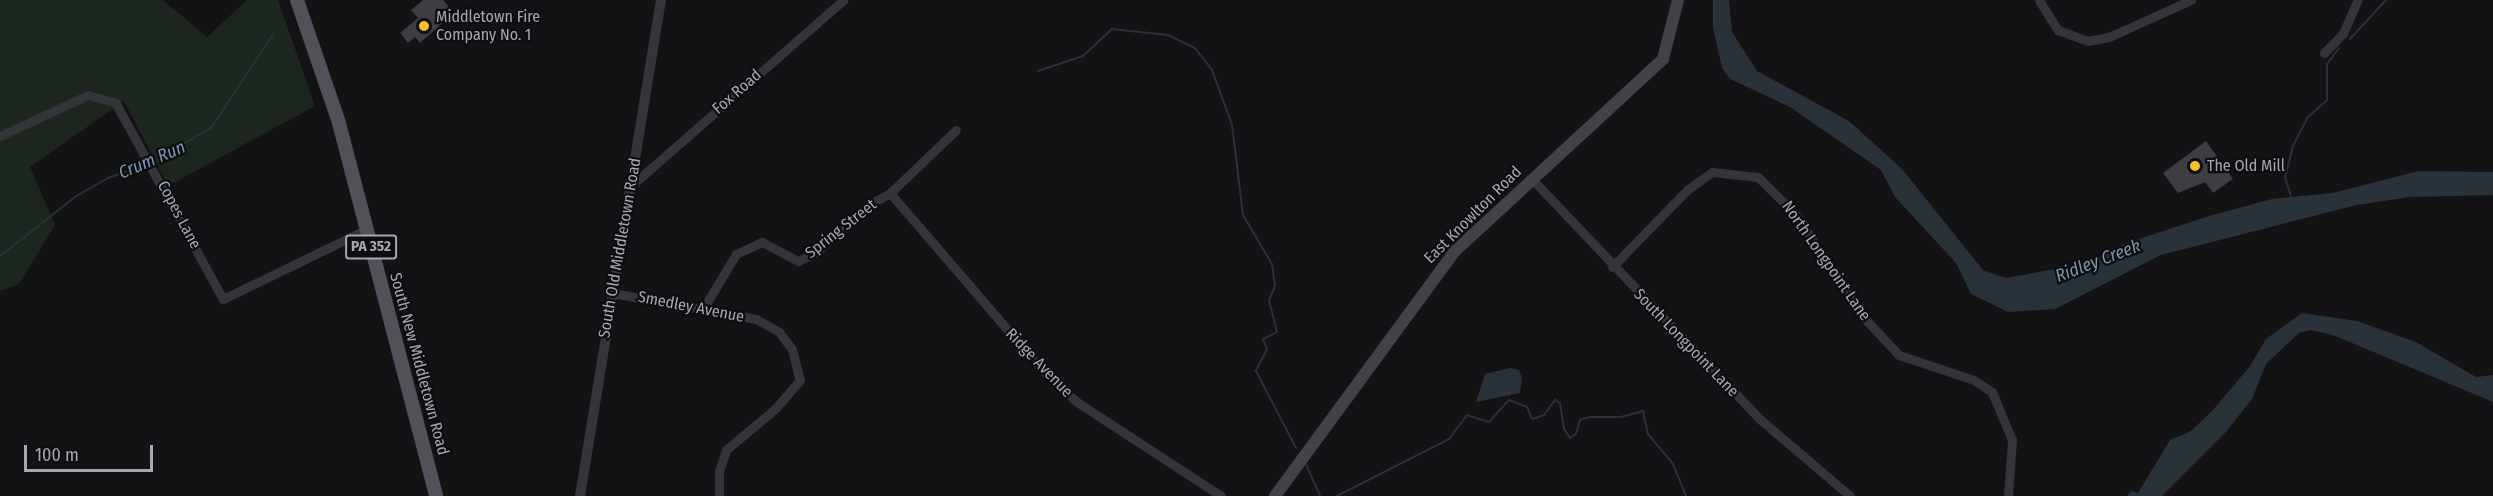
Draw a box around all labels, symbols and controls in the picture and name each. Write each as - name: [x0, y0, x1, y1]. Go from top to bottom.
- place label: Middletown Fire Company No. 1: [436, 7, 540, 45]
- marker: Middletown Fire Company No. 1: [417, 19, 431, 33]
- street label: Fox Road: [709, 66, 765, 118]
- water label: Crum Run: [115, 136, 189, 184]
- street label: South Old Middletown Road: [595, 156, 645, 340]
- place label: The Old Mill: [2207, 156, 2285, 176]
- marker: The Old Mill: [2188, 159, 2202, 173]
- street label: East Knowlton Road: [1420, 162, 1526, 268]
- street label: Copes Lane: [153, 178, 205, 252]
- street label: Spring Street: [802, 195, 880, 263]
- street label: North Longpoint Lane: [1777, 197, 1875, 325]
- road number: PA 352: [344, 235, 398, 259]
- water label: Ridley Creek: [2052, 235, 2144, 287]
- street label: South New Middletown Road: [385, 271, 453, 457]
- street label: South Longpoint Lane: [1630, 285, 1742, 401]
- street label: Smedley Avenue: [636, 287, 746, 327]
- street label: Ridge Avenue: [1001, 325, 1077, 401]
- scale bar: [27, 433, 156, 471]
- text: 100 m: [35, 444, 79, 466]

